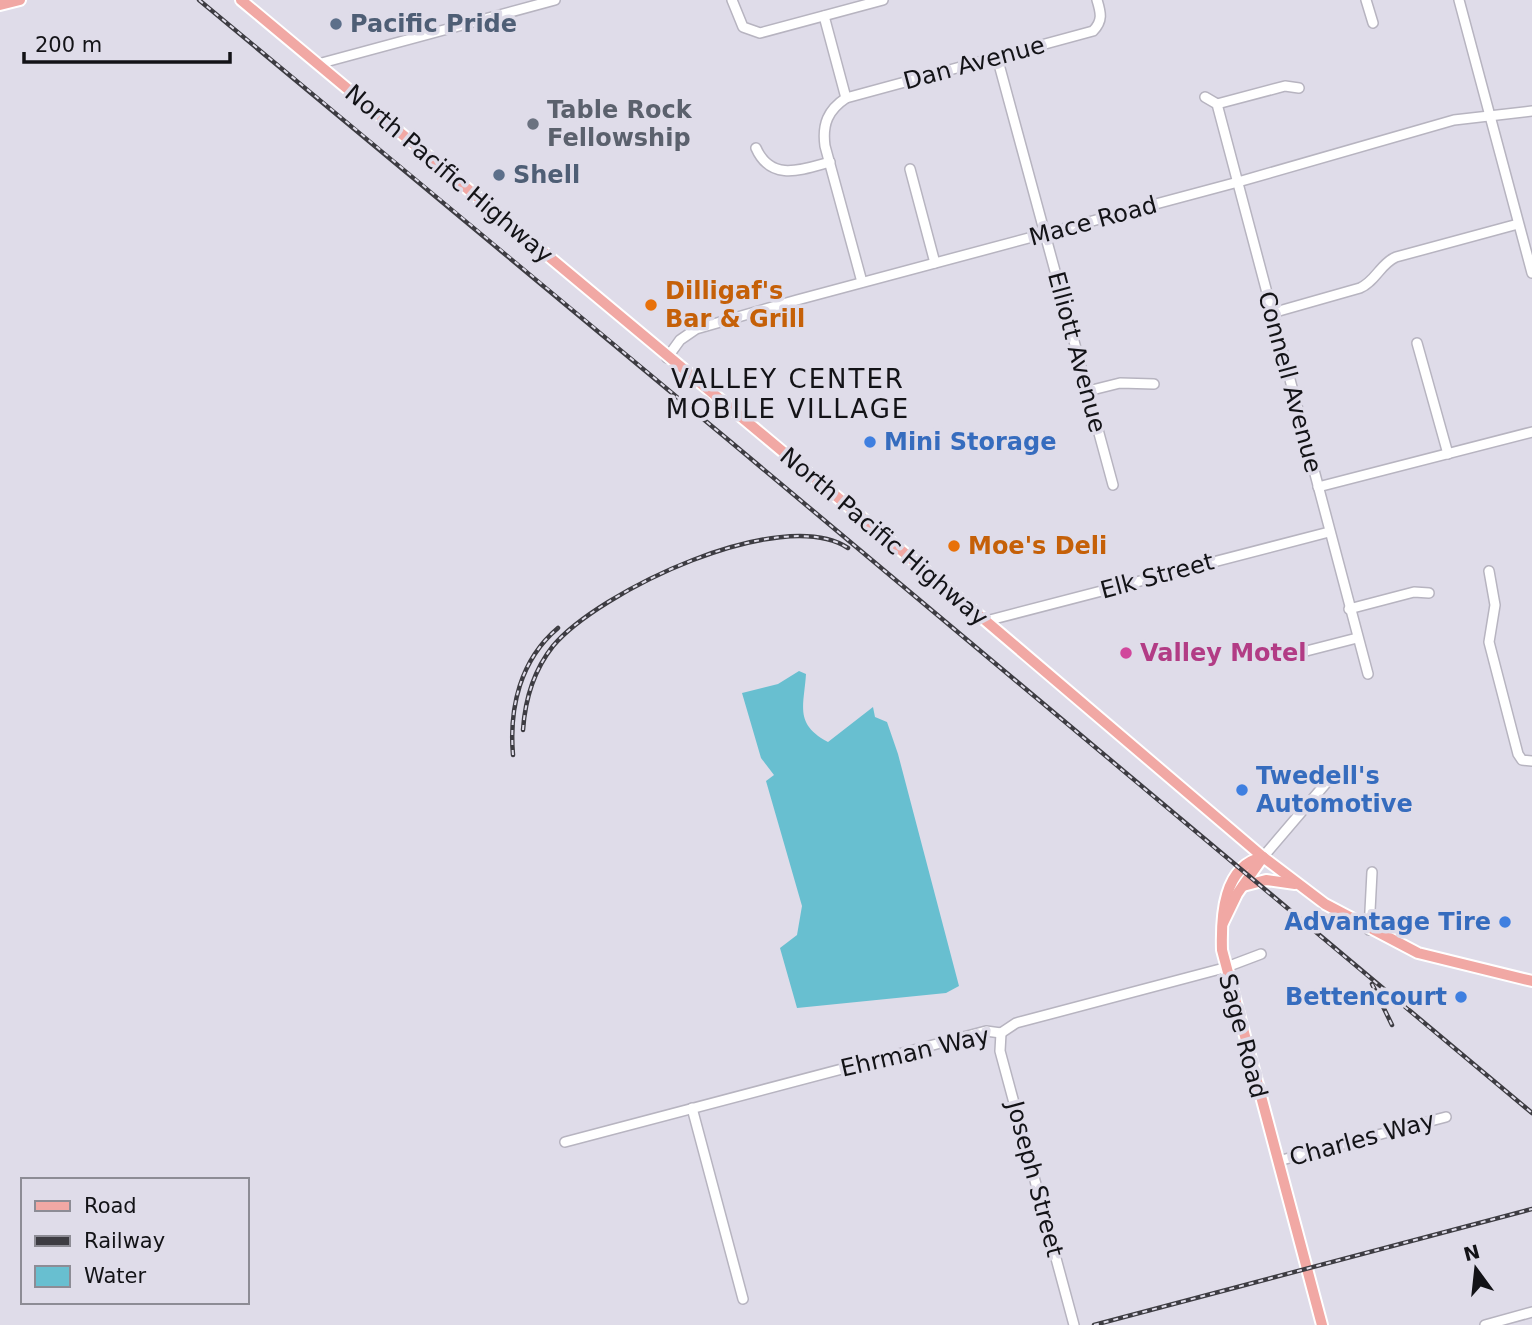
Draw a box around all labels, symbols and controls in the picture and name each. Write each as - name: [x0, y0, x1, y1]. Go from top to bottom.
- place label: Pacific Pride: [350, 10, 517, 38]
- marker: Pacific Pride: [328, 16, 344, 32]
- scale bar: [24, 21, 231, 65]
- street label: Dan Avenue: [900, 31, 1048, 95]
- text: 200 m: [35, 33, 102, 57]
- street label: North Pacific Highway: [340, 79, 558, 269]
- place label: Table Rock Fellowship: [547, 96, 693, 152]
- marker: Table Rock Fellowship: [525, 116, 541, 132]
- place label: Shell: [513, 161, 580, 189]
- marker: Shell: [491, 167, 507, 183]
- street label: Mace Road: [1026, 190, 1160, 252]
- street label: Elliott Avenue: [1042, 268, 1112, 436]
- place label: Dilligaf's Bar & Grill: [665, 277, 805, 333]
- street label: Connell Avenue: [1252, 288, 1328, 476]
- marker: Dilligaf's Bar & Grill: [643, 297, 659, 313]
- district label: VALLEY CENTER MOBILE VILLAGE: [666, 364, 910, 424]
- place label: Mini Storage: [884, 428, 1057, 456]
- marker: Mini Storage: [862, 434, 878, 450]
- street label: North Pacific Highway: [775, 442, 993, 632]
- place label: Moe's Deli: [968, 532, 1107, 560]
- marker: Moe's Deli: [946, 538, 962, 554]
- street label: Elk Street: [1097, 547, 1217, 605]
- place label: Valley Motel: [1140, 639, 1307, 667]
- marker: Valley Motel: [1118, 645, 1134, 661]
- place label: Twedell's Automotive: [1256, 762, 1413, 818]
- marker: Twedell's Automotive: [1234, 782, 1250, 798]
- place label: Advantage Tire: [1284, 908, 1491, 936]
- marker: Advantage Tire: [1497, 914, 1513, 930]
- street label: Sage Road: [1213, 971, 1273, 1101]
- place label: Bettencourt: [1285, 983, 1447, 1011]
- marker: Bettencourt: [1453, 989, 1469, 1005]
- street label: Ehrman Way: [838, 1021, 992, 1083]
- street label: Joseph Street: [1000, 1096, 1069, 1260]
- street label: Charles Way: [1286, 1106, 1438, 1172]
- legend: [21, 1178, 248, 1304]
- text: Road: [84, 1194, 137, 1218]
- text: Railway: [84, 1229, 165, 1253]
- north arrow: [1441, 1234, 1511, 1304]
- text: N: [1461, 1240, 1482, 1265]
- text: Water: [84, 1264, 146, 1288]

